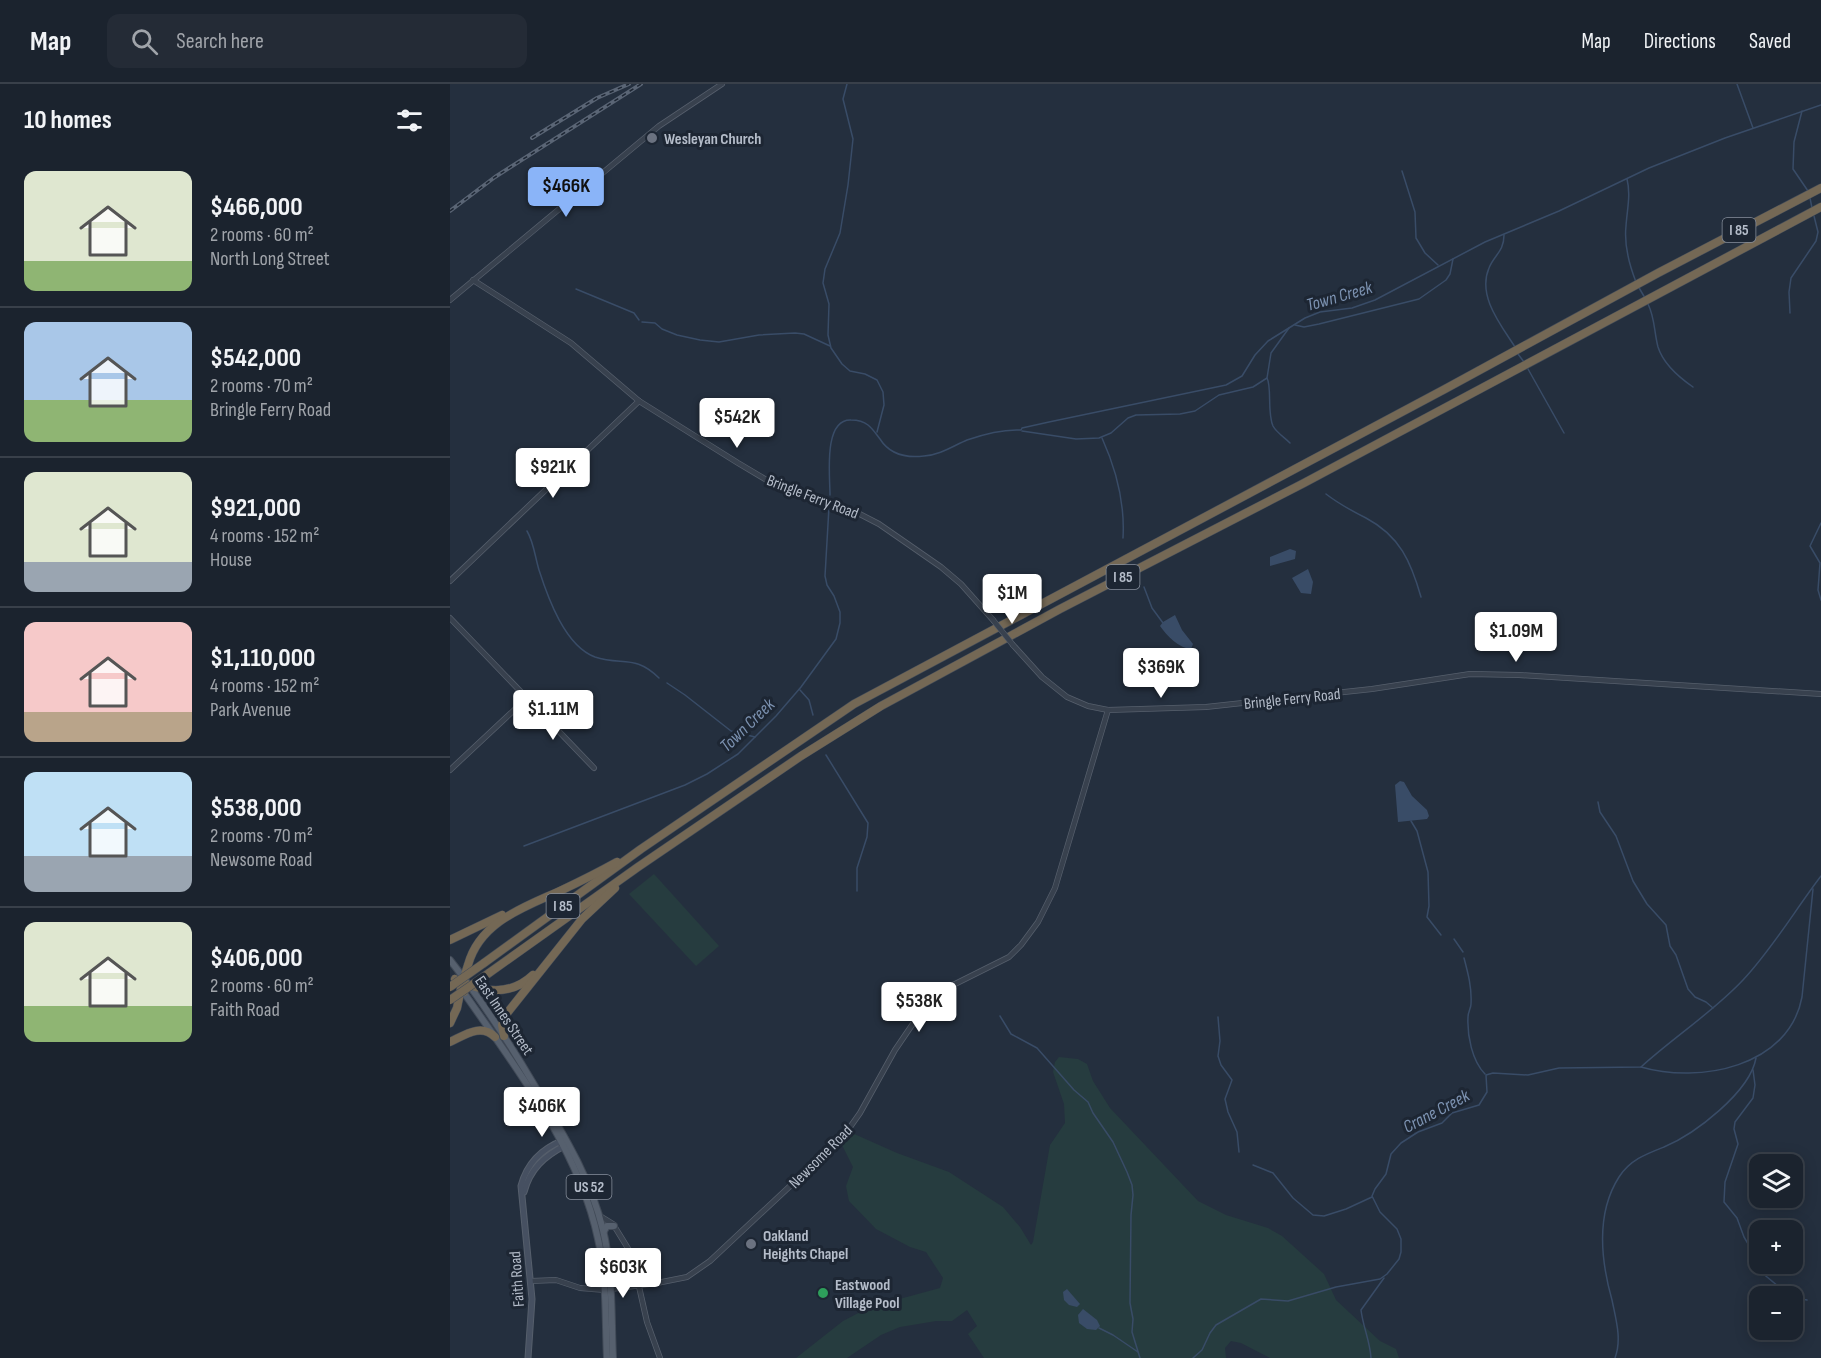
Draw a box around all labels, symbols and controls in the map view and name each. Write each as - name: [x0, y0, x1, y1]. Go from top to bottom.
- search box: [107, 14, 527, 68]
- text: Map: [30, 25, 71, 58]
- icon: search: [128, 25, 161, 58]
- text: Search here: [176, 28, 264, 55]
- text: Map: [1581, 29, 1611, 54]
- text: Directions: [1644, 29, 1716, 54]
- text: Saved: [1749, 29, 1791, 54]
- icon: filters: [393, 104, 426, 137]
- text: 10 homes: [24, 105, 112, 136]
- place label: Wesleyan Church: [664, 130, 761, 149]
- marker: Wesleyan Church: [645, 131, 659, 145]
- pin: $466K: [524, 167, 608, 218]
- text: $466K: [542, 174, 590, 198]
- text: $466,000: [210, 192, 303, 223]
- icon: home: [72, 195, 144, 267]
- road number: I 85: [1722, 218, 1756, 242]
- text: 2 rooms · 60 m²: [210, 223, 314, 247]
- text: North Long Street: [210, 247, 330, 271]
- water label: Town Creek: [1304, 277, 1376, 316]
- text: $542,000: [210, 343, 301, 374]
- icon: home: [72, 346, 144, 418]
- text: 2 rooms · 70 m²: [210, 374, 313, 398]
- text: Bringle Ferry Road: [210, 398, 331, 422]
- pin: $542K: [695, 398, 779, 449]
- text: $542K: [713, 405, 761, 429]
- pin: $921K: [511, 448, 595, 499]
- text: $921K: [530, 455, 576, 479]
- street label: Bringle Ferry Road: [764, 471, 861, 524]
- text: $921,000: [210, 493, 301, 524]
- icon: home: [72, 496, 144, 568]
- text: 4 rooms · 152 m²: [210, 524, 319, 548]
- text: House: [210, 548, 252, 572]
- road number: I 85: [1106, 565, 1140, 589]
- pin: $1M: [983, 574, 1041, 625]
- text: $1M: [997, 581, 1027, 605]
- pin: $1.09M: [1467, 612, 1565, 663]
- text: $1.09M: [1489, 619, 1543, 643]
- text: $1,110,000: [210, 643, 315, 674]
- icon: home: [72, 646, 144, 718]
- pin: $369K: [1119, 648, 1203, 699]
- text: $369K: [1137, 655, 1185, 679]
- text: 4 rooms · 152 m²: [210, 674, 319, 698]
- street label: Bringle Ferry Road: [1243, 685, 1341, 714]
- pin: $1.11M: [504, 690, 602, 741]
- water label: Town Creek: [716, 693, 780, 756]
- text: $1.11M: [527, 697, 579, 721]
- text: Park Avenue: [210, 698, 291, 722]
- text: $538,000: [210, 793, 302, 824]
- icon: home: [72, 796, 144, 868]
- text: 2 rooms · 70 m²: [210, 824, 313, 848]
- text: Newsome Road: [210, 848, 312, 872]
- road number: I 85: [546, 894, 580, 918]
- text: $406,000: [210, 943, 303, 974]
- icon: home: [72, 946, 144, 1018]
- street label: East Innes Street: [470, 973, 537, 1059]
- text: 2 rooms · 60 m²: [210, 974, 314, 998]
- pin: $538K: [877, 982, 961, 1033]
- text: $538K: [895, 989, 943, 1013]
- text: Faith Road: [210, 998, 280, 1022]
- water label: Crane Creek: [1400, 1085, 1474, 1138]
- pin: $406K: [500, 1087, 584, 1138]
- text: $406K: [518, 1094, 566, 1118]
- street label: Newsome Road: [785, 1121, 857, 1193]
- map controls: [1749, 1154, 1803, 1340]
- button: layers: [1749, 1154, 1803, 1208]
- road number: US 52: [566, 1175, 612, 1199]
- button: +: [1749, 1220, 1803, 1274]
- place label: Oakland Heights Chapel: [763, 1227, 848, 1264]
- marker: Oakland Heights Chapel: [744, 1237, 758, 1251]
- pin: $603K: [581, 1248, 665, 1299]
- street label: Faith Road: [506, 1250, 529, 1307]
- text: $603K: [599, 1255, 647, 1279]
- place label: Eastwood Village Pool: [835, 1276, 900, 1313]
- marker: Eastwood Village Pool: [816, 1286, 830, 1300]
- button: −: [1749, 1286, 1803, 1340]

